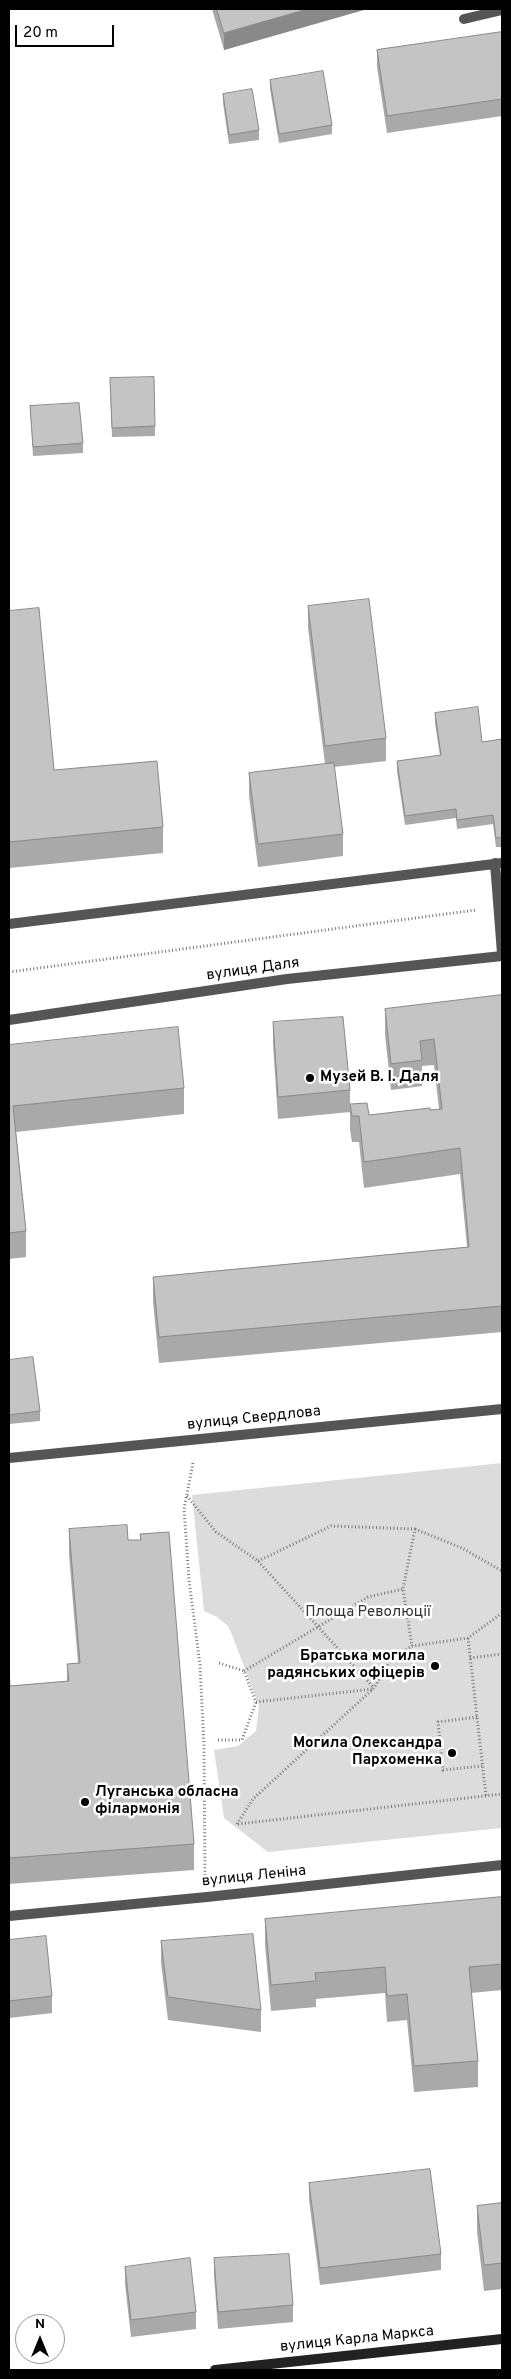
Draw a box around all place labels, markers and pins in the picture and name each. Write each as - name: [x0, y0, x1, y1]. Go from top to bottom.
- place label: Музей В. І. Даля: [320, 1069, 439, 1087]
- marker: Музей В. І. Даля: [304, 1072, 316, 1084]
- place label: Братська могила радянських офіцерів: [267, 1648, 425, 1683]
- marker: Братська могила радянських офіцерів: [429, 1660, 441, 1672]
- place label: Могила Олександра Пархоменка: [293, 1735, 442, 1770]
- marker: Могила Олександра Пархоменка: [446, 1747, 458, 1759]
- place label: Луганська обласна філармонія: [95, 1784, 239, 1819]
- marker: Луганська обласна філармонія: [79, 1796, 91, 1808]

